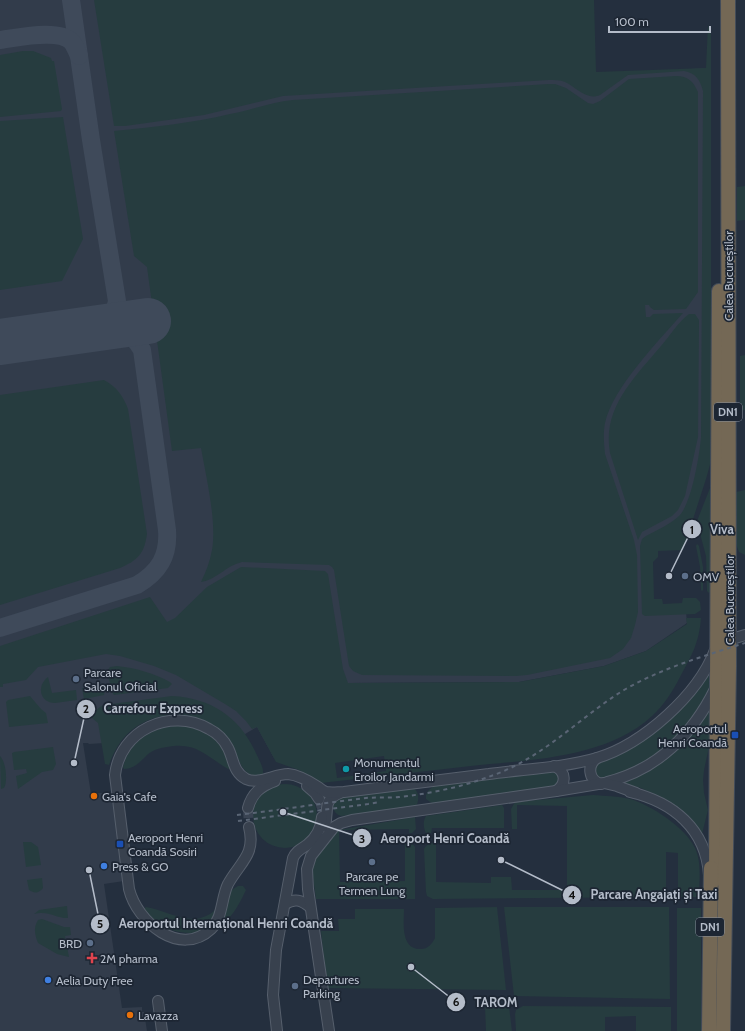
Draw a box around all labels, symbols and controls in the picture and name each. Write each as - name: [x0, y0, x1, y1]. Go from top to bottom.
- scale bar: [609, 8, 710, 34]
- text: 100 m: [615, 14, 649, 29]
- street label: Calea Bucureștilor: [721, 231, 737, 321]
- road number: DN1: [714, 403, 742, 421]
- callout: Viva: [682, 517, 742, 542]
- text: Viva: [710, 521, 735, 537]
- text: 1: [690, 522, 694, 537]
- street label: Calea Bucureștilor: [722, 555, 738, 645]
- place label: OMV: [693, 569, 720, 584]
- marker: OMV: [680, 571, 690, 581]
- place label: Parcare Salonul Oficial: [84, 665, 157, 694]
- marker: Parcare Salonul Oficial: [71, 674, 81, 684]
- callout: Carrefour Express: [76, 696, 211, 721]
- text: Carrefour Express: [104, 700, 203, 716]
- text: 2: [83, 701, 89, 716]
- place label: Aeroportul Henri Coandă: [658, 721, 727, 750]
- marker: Aeroportul Henri Coandă: [730, 730, 740, 740]
- place label: Monumentul Eroilor Jandarmi: [354, 755, 434, 784]
- marker: Monumentul Eroilor Jandarmi: [341, 764, 351, 774]
- place label: Gaia's Cafe: [102, 789, 157, 804]
- marker: Gaia's Cafe: [89, 791, 99, 801]
- callout: Aeroport Henri Coandă: [352, 826, 517, 851]
- place label: Aeroport Henri Coandă Sosiri: [128, 830, 203, 859]
- text: Aeroport Henri Coandă: [380, 830, 510, 846]
- text: 3: [359, 831, 365, 846]
- marker: Aeroport Henri Coandă Sosiri: [115, 839, 125, 849]
- marker: Parcare pe Termen Lung: [367, 857, 377, 867]
- place label: Press & GO: [112, 859, 169, 874]
- marker: Press & GO: [99, 861, 109, 871]
- place label: Parcare pe Termen Lung: [339, 869, 406, 898]
- callout: Parcare Angajați și Taxi: [562, 882, 725, 907]
- text: Parcare Angajați și Taxi: [591, 886, 717, 903]
- text: 4: [568, 887, 576, 902]
- callout: Aeroportul Internațional Henri Coandă: [90, 911, 341, 936]
- text: Aeroportul Internațional Henri Coandă: [119, 915, 334, 932]
- text: 5: [97, 916, 103, 931]
- road number: DN1: [696, 918, 724, 936]
- place label: BRD: [59, 936, 82, 951]
- marker: BRD: [85, 938, 95, 948]
- place label: 2M pharma: [100, 951, 158, 966]
- marker: 2M pharma: [87, 953, 97, 963]
- place label: Departures Parking: [303, 972, 359, 1001]
- place label: Aelia Duty Free: [56, 973, 133, 988]
- marker: Aelia Duty Free: [43, 975, 53, 985]
- marker: Departures Parking: [290, 981, 300, 991]
- callout: TAROM: [446, 990, 526, 1015]
- text: 6: [453, 994, 460, 1009]
- text: TAROM: [474, 994, 518, 1010]
- place label: Lavazza: [138, 1008, 178, 1023]
- marker: Lavazza: [125, 1010, 135, 1020]

